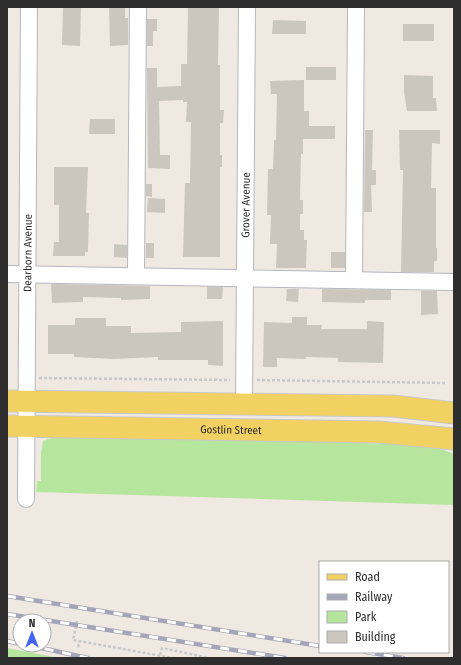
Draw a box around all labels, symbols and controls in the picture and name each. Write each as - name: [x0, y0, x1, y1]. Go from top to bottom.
- street label: Grover Avenue: [239, 172, 253, 238]
- street label: Dearborn Avenue: [21, 214, 35, 292]
- street label: Gostlin Street: [200, 423, 262, 437]
- legend: [319, 561, 449, 653]
- text: Road: [355, 570, 380, 584]
- text: Railway: [355, 590, 393, 604]
- text: Park: [355, 610, 377, 624]
- north arrow: [12, 613, 52, 653]
- text: N: [29, 617, 35, 630]
- text: Building: [355, 630, 396, 644]

